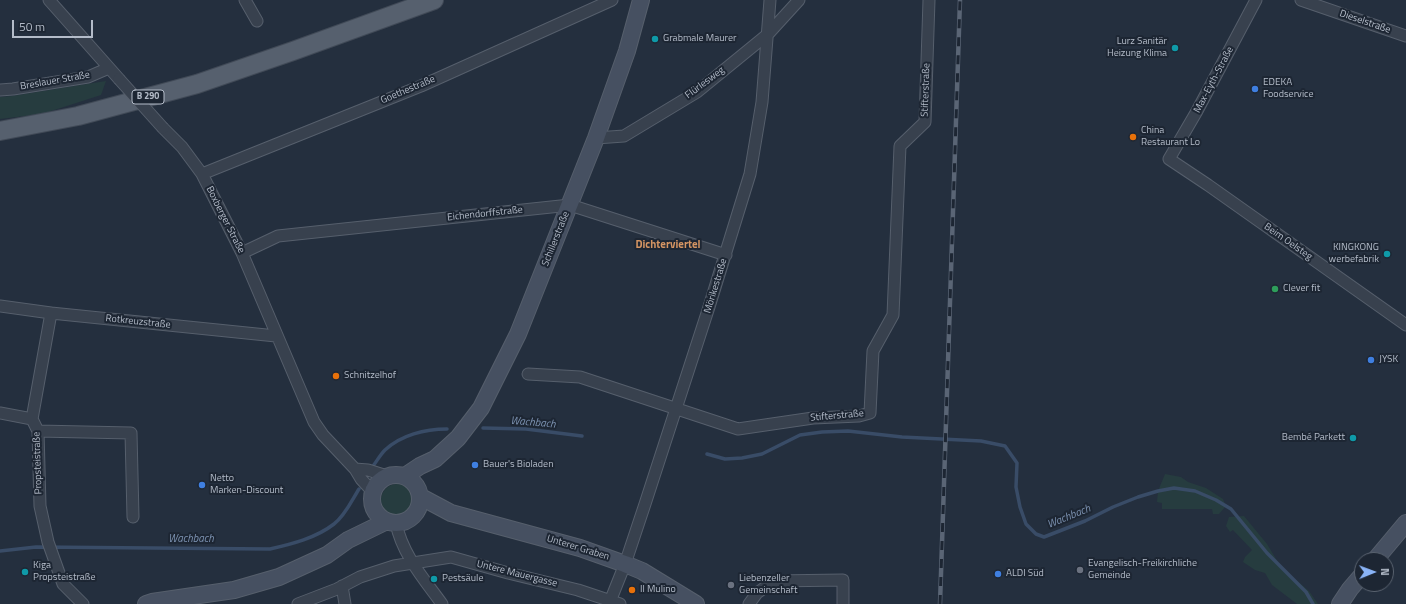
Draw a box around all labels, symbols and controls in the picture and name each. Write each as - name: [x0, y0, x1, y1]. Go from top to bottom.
- street label: Dieselstraße: [1338, 8, 1392, 36]
- scale bar: [14, 12, 95, 38]
- text: 50 m: [19, 17, 45, 36]
- place label: Grabmale Maurer: [663, 33, 736, 45]
- marker: Grabmale Maurer: [650, 34, 660, 44]
- place label: Lurz Sanitär Heizung Klima: [1107, 36, 1167, 60]
- marker: Lurz Sanitär Heizung Klima: [1170, 43, 1180, 53]
- street label: Max-Eyth-Straße: [1191, 45, 1237, 115]
- street label: Stifterstraße: [919, 63, 933, 117]
- street label: Flürlesweg: [683, 64, 727, 102]
- street label: Breslauer Straße: [19, 69, 91, 93]
- street label: Goethestraße: [379, 73, 437, 107]
- place label: EDEKA Foodservice: [1263, 77, 1313, 100]
- marker: EDEKA Foodservice: [1250, 84, 1260, 94]
- road number: B 290: [132, 90, 164, 104]
- place label: China Restaurant Lo: [1141, 125, 1200, 148]
- marker: China Restaurant Lo: [1128, 132, 1138, 142]
- street label: Boxberger Straße: [203, 185, 247, 255]
- street label: Eichendorffstraße: [447, 204, 523, 224]
- street label: Schillerstraße: [540, 210, 572, 268]
- street label: Beim Oelsteg: [1262, 221, 1314, 263]
- district label: Dichterviertel: [635, 238, 701, 252]
- place label: KINGKONG werbefabrik: [1329, 242, 1379, 266]
- marker: KINGKONG werbefabrik: [1382, 249, 1392, 259]
- street label: Mörikestraße: [702, 257, 730, 315]
- place label: Clever fit: [1283, 283, 1320, 295]
- marker: Clever fit: [1270, 284, 1280, 294]
- street label: Rotkreuzstraße: [105, 313, 171, 331]
- place label: JYSK: [1379, 354, 1398, 366]
- marker: JYSK: [1366, 355, 1376, 365]
- place label: Schnitzelhof: [344, 370, 396, 382]
- marker: Schnitzelhof: [331, 371, 341, 381]
- street label: Stifterstraße: [810, 408, 864, 424]
- water label: Wachbach: [510, 414, 556, 432]
- street label: Propsteistraße: [31, 431, 45, 495]
- place label: Bembé Parkett: [1282, 432, 1345, 444]
- marker: Bembé Parkett: [1348, 433, 1358, 443]
- place label: Bauer's Bioladen: [483, 459, 554, 471]
- marker: Bauer's Bioladen: [470, 460, 480, 470]
- place label: Netto Marken-Discount: [210, 473, 283, 496]
- marker: Netto Marken-Discount: [197, 480, 207, 490]
- water label: Wachbach: [1046, 502, 1092, 532]
- water label: Wachbach: [168, 532, 214, 546]
- street label: Unterer Graben: [545, 533, 611, 563]
- north arrow: [1354, 552, 1394, 592]
- street label: Untere Mauergasse: [475, 558, 559, 590]
- place label: Evangelisch-Freikirchliche Gemeinde: [1088, 558, 1197, 582]
- place label: Kiga Propsteistraße: [33, 560, 96, 584]
- marker: Evangelisch-Freikirchliche Gemeinde: [1075, 565, 1085, 575]
- marker: Kiga Propsteistraße: [20, 567, 30, 577]
- place label: ALDI Süd: [1006, 568, 1044, 580]
- text: N: [1377, 568, 1393, 576]
- marker: ALDI Süd: [993, 569, 1003, 579]
- place label: Pestsäule: [442, 573, 483, 585]
- place label: Liebenzeller Gemeinschaft: [739, 573, 797, 596]
- marker: Pestsäule: [429, 574, 439, 584]
- marker: Liebenzeller Gemeinschaft: [726, 580, 736, 590]
- place label: Il Mulino: [640, 584, 676, 596]
- marker: Il Mulino: [627, 585, 637, 595]

